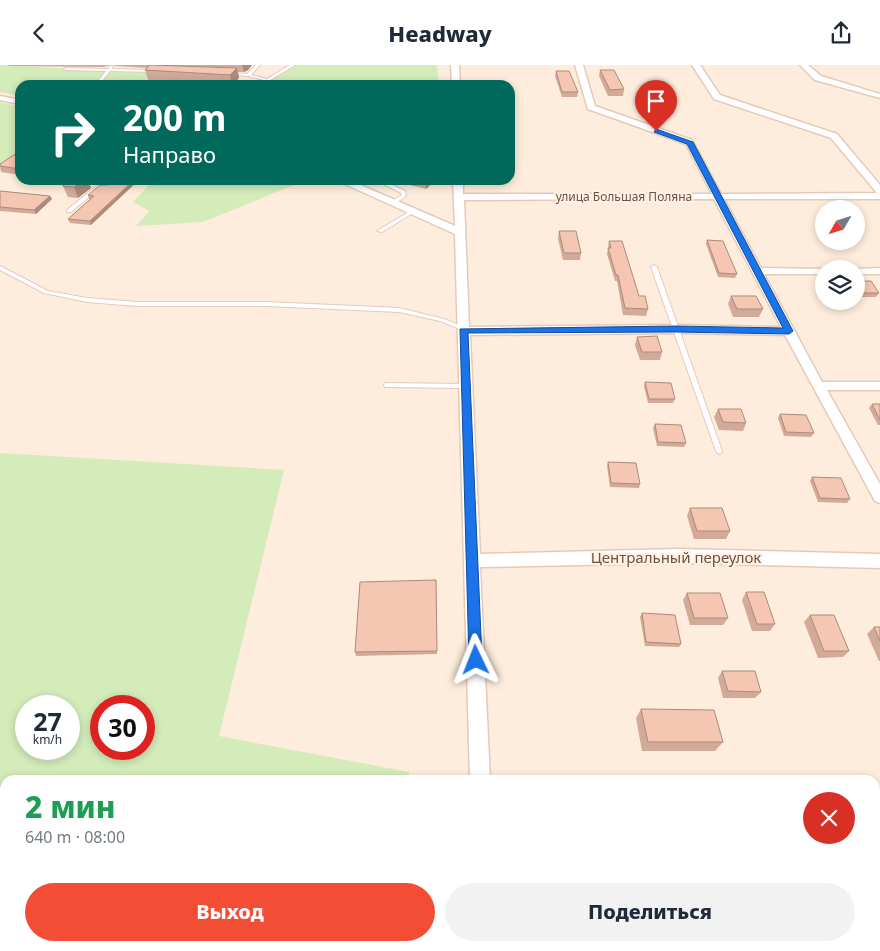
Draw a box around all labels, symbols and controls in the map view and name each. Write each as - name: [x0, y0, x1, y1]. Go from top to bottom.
- text: Headway: [388, 18, 492, 48]
- icon: back: [25, 19, 53, 47]
- icon: share: [827, 19, 855, 47]
- pin: [635, 80, 677, 131]
- icon: arrive: [642, 87, 670, 115]
- text: 200 m: [123, 94, 226, 141]
- icon: right: [40, 100, 105, 165]
- text: Направо: [123, 139, 216, 169]
- street label: улица Большая Поляна: [556, 188, 692, 205]
- north arrow: [815, 200, 865, 250]
- map controls: [815, 200, 865, 310]
- button: layers: [815, 260, 865, 310]
- street label: Центральный переулок: [591, 547, 761, 567]
- position arrow: [449, 633, 501, 685]
- speed limit sign: 30: [90, 695, 155, 760]
- text: 27: [33, 704, 62, 738]
- text: km/h: [33, 731, 62, 748]
- text: 2 мин: [25, 786, 116, 827]
- button: close: [803, 792, 855, 844]
- text: 640 m · 08:00: [25, 826, 125, 848]
- button: Выход: [25, 883, 435, 941]
- button: Поделиться: [445, 883, 855, 941]

